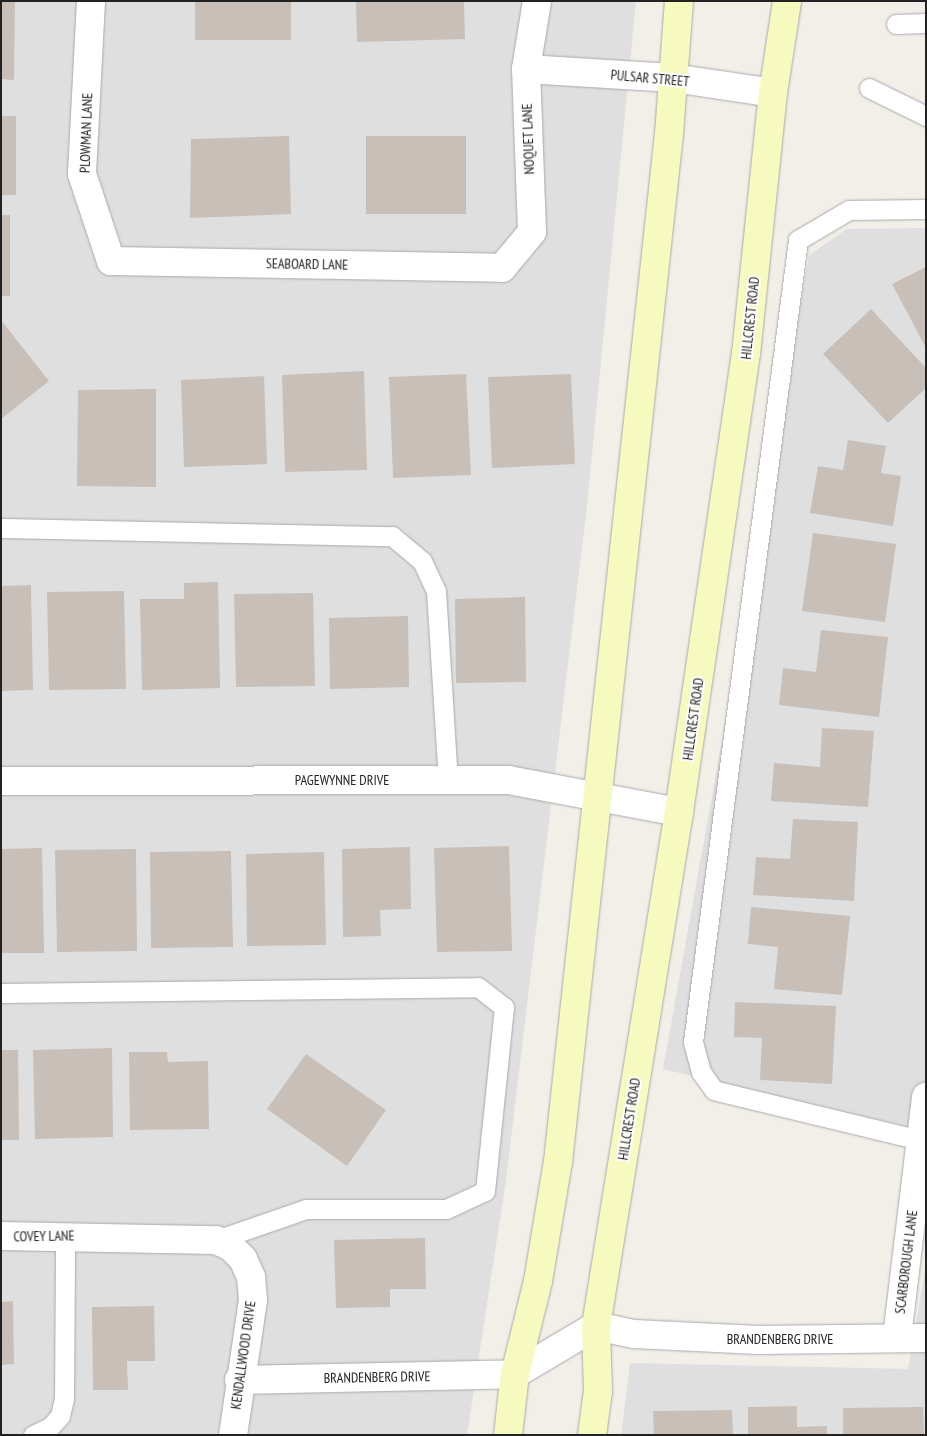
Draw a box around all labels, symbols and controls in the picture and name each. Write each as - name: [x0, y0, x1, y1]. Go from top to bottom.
- street label: PULSAR STREET: [610, 66, 690, 90]
- street label: PLOWMAN LANE: [76, 93, 96, 173]
- street label: NOQUET LANE: [518, 103, 538, 175]
- street label: SEABOARD LANE: [266, 255, 348, 273]
- street label: HILLCREST ROAD: [737, 276, 763, 360]
- street label: HILLCREST ROAD: [679, 676, 707, 762]
- street label: PAGEWYNNE DRIVE: [295, 772, 389, 788]
- street label: HILLCREST ROAD: [614, 1076, 644, 1162]
- street label: SCARBOROUGH LANE: [891, 1209, 921, 1315]
- street label: COVEY LANE: [13, 1227, 75, 1245]
- street label: KENDALLWOOD DRIVE: [227, 1300, 259, 1410]
- street label: BRANDENBERG DRIVE: [727, 1331, 833, 1347]
- street label: BRANDENBERG DRIVE: [324, 1368, 430, 1386]

